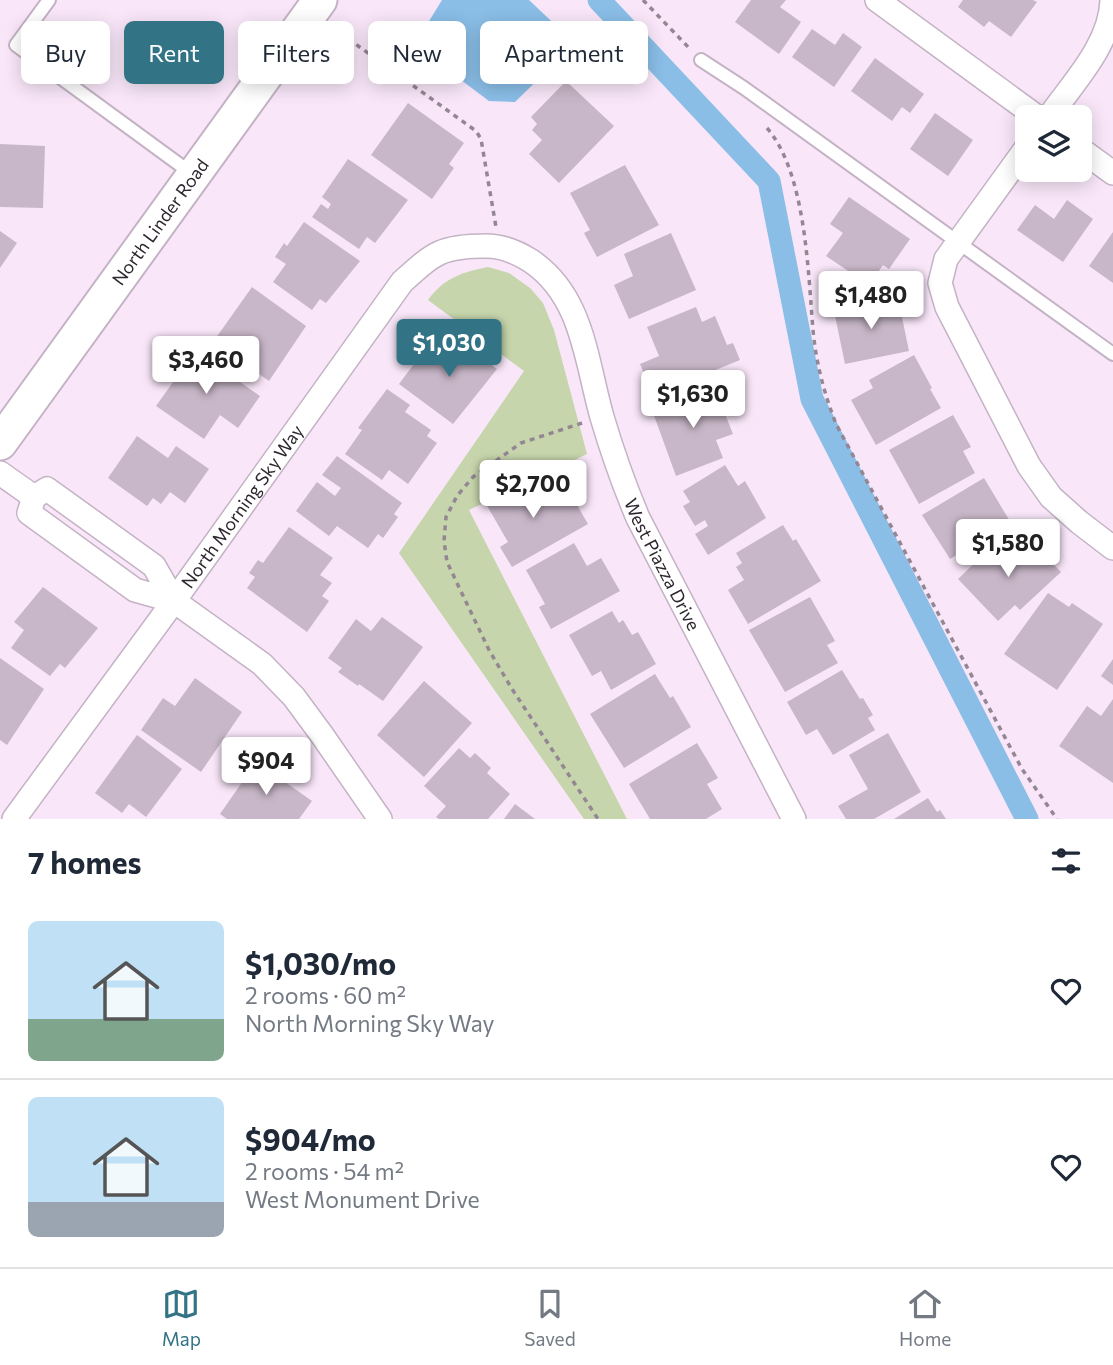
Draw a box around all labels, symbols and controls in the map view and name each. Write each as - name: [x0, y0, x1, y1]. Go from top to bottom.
- chip: Buy: [21, 21, 110, 84]
- chip: Rent: [124, 21, 224, 84]
- chip: Filters: [238, 21, 354, 84]
- chip: New: [368, 21, 466, 84]
- chip: Apartment: [480, 21, 648, 84]
- map controls: [1015, 105, 1092, 182]
- button: layers: [1015, 105, 1092, 182]
- street label: North Linder Road: [107, 154, 213, 289]
- pin: $1,480: [814, 272, 928, 331]
- text: $1,480: [835, 280, 907, 308]
- pin: $1,030: [392, 320, 506, 379]
- text: $1,030: [413, 328, 485, 356]
- pin: $3,460: [149, 336, 263, 396]
- text: $3,460: [168, 345, 244, 373]
- pin: $1,630: [636, 370, 750, 430]
- text: $1,630: [657, 379, 729, 407]
- street label: North Morning Sky Way: [176, 420, 308, 592]
- pin: $2,700: [476, 461, 590, 520]
- text: $2,700: [496, 469, 570, 497]
- street label: West Piazza Drive: [620, 495, 705, 634]
- pin: $1,580: [951, 520, 1065, 579]
- text: $1,580: [972, 528, 1044, 556]
- pin: $904: [225, 738, 307, 797]
- text: $904: [238, 746, 294, 774]
- icon: filters: [1047, 842, 1085, 880]
- text: 7 homes: [28, 843, 141, 880]
- text: $1,030/mo: [245, 944, 396, 981]
- icon: home: [84, 949, 168, 1033]
- icon: heart: [1047, 972, 1085, 1010]
- text: 2 rooms · 60 m²: [245, 981, 406, 1009]
- text: North Morning Sky Way: [245, 1009, 495, 1037]
- text: $904/mo: [245, 1120, 376, 1157]
- icon: home: [84, 1125, 168, 1209]
- icon: heart: [1047, 1148, 1085, 1186]
- text: 2 rooms · 54 m²: [245, 1157, 404, 1185]
- text: West Monument Drive: [245, 1185, 480, 1213]
- tab: Map: [162, 1285, 201, 1350]
- tab: Saved: [524, 1285, 576, 1350]
- tab: Home: [899, 1285, 951, 1350]

